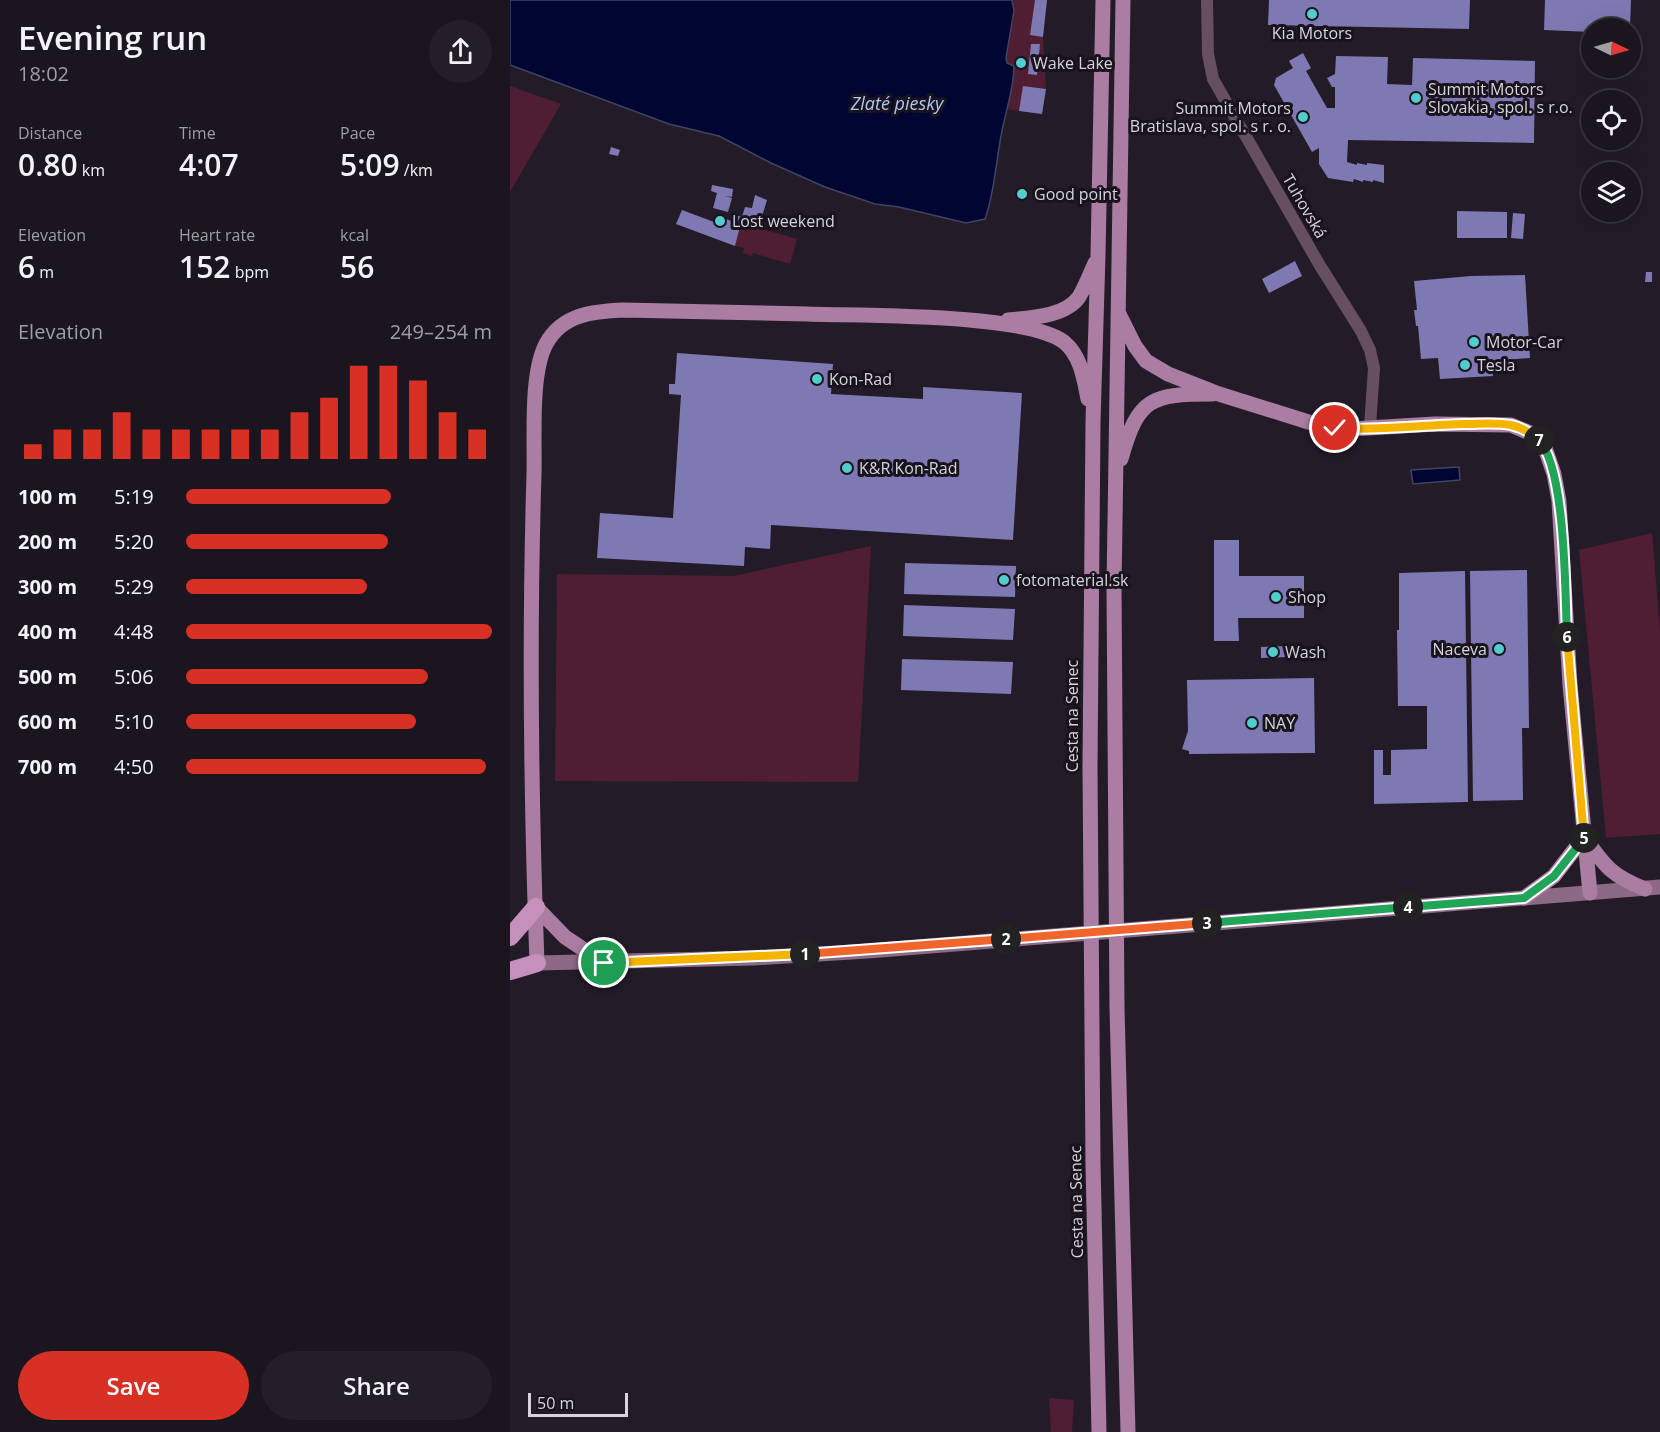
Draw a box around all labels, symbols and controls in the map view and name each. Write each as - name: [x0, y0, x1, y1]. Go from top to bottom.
- marker: Kia Motors: [1305, 7, 1319, 21]
- text: Evening run: [18, 15, 207, 60]
- north arrow: [1581, 18, 1641, 78]
- map controls: [1581, 18, 1641, 222]
- button: share: [429, 20, 492, 83]
- place label: Kia Motors: [1272, 22, 1352, 44]
- place label: Wake Lake: [1033, 52, 1113, 74]
- marker: Wake Lake: [1014, 56, 1028, 70]
- text: 18:02: [18, 60, 69, 87]
- place label: Summit Motors Slovakia, spol. s r.o.: [1428, 78, 1573, 118]
- button: locate: [1581, 90, 1641, 150]
- water label: Zlaté piesky: [850, 91, 945, 115]
- marker: Summit Motors Slovakia, spol. s r.o.: [1409, 91, 1423, 105]
- place label: Summit Motors Bratislava, spol. s r. o.: [1130, 97, 1291, 137]
- marker: Summit Motors Bratislava, spol. s r. o.: [1296, 110, 1310, 124]
- text: Distance: [18, 122, 82, 144]
- text: Time: [179, 122, 216, 144]
- text: Pace: [340, 122, 375, 144]
- text: 0.80: [18, 144, 78, 185]
- text: 4:07: [179, 144, 239, 185]
- text: 5:09: [340, 144, 400, 185]
- text: km: [78, 159, 105, 181]
- text: /km: [400, 159, 433, 181]
- button: layers: [1581, 162, 1641, 222]
- street label: Tuhovská: [1278, 170, 1332, 242]
- place label: Good point: [1034, 183, 1118, 205]
- marker: Good point: [1015, 187, 1029, 201]
- place label: Lost weekend: [732, 210, 835, 232]
- marker: Lost weekend: [713, 214, 727, 228]
- text: Elevation: [18, 224, 86, 246]
- text: Heart rate: [179, 224, 255, 246]
- text: kcal: [340, 224, 369, 246]
- text: 6: [18, 246, 35, 287]
- text: 152: [179, 246, 230, 287]
- text: 56: [340, 246, 374, 287]
- text: m: [35, 261, 54, 283]
- text: bpm: [230, 261, 269, 283]
- text: Elevation: [18, 318, 103, 345]
- text: 249–254 m: [390, 318, 492, 345]
- place label: Motor-Car: [1486, 331, 1563, 353]
- marker: Motor-Car: [1467, 335, 1481, 349]
- place label: Tesla: [1477, 354, 1515, 376]
- marker: Tesla: [1458, 358, 1472, 372]
- place label: Kon-Rad: [829, 368, 892, 390]
- marker: Kon-Rad: [810, 372, 824, 386]
- pin: [1309, 402, 1360, 453]
- icon: check: [1318, 411, 1351, 444]
- pin: 7: [1524, 425, 1554, 455]
- text: 7: [1534, 429, 1544, 451]
- place label: K&R Kon-Rad: [859, 457, 957, 479]
- marker: K&R Kon-Rad: [840, 461, 854, 475]
- text: 100 m: [18, 483, 77, 510]
- text: 5:19: [114, 483, 154, 510]
- text: 200 m: [18, 528, 77, 555]
- text: 5:20: [114, 528, 154, 555]
- place label: fotomaterial.sk: [1016, 569, 1129, 591]
- text: 300 m: [18, 573, 77, 600]
- text: 5:29: [114, 573, 154, 600]
- marker: fotomaterial.sk: [997, 573, 1011, 587]
- place label: Shop: [1288, 586, 1326, 608]
- marker: Shop: [1269, 590, 1283, 604]
- text: 400 m: [18, 618, 77, 645]
- text: 4:48: [114, 618, 154, 645]
- pin: 6: [1552, 622, 1582, 652]
- text: 6: [1562, 626, 1572, 648]
- place label: Naceva: [1433, 638, 1487, 660]
- place label: Wash: [1285, 641, 1326, 663]
- marker: Naceva: [1492, 642, 1506, 656]
- marker: Wash: [1266, 645, 1280, 659]
- street label: Cesta na Senec: [1061, 659, 1083, 772]
- text: 500 m: [18, 663, 77, 690]
- text: 5:06: [114, 663, 154, 690]
- text: 600 m: [18, 708, 77, 735]
- text: 5:10: [114, 708, 154, 735]
- place label: NAY: [1264, 712, 1295, 734]
- marker: NAY: [1245, 716, 1259, 730]
- text: 700 m: [18, 753, 77, 780]
- text: 4:50: [114, 753, 154, 780]
- pin: 5: [1569, 823, 1599, 853]
- text: 5: [1579, 827, 1589, 849]
- pin: 4: [1393, 892, 1423, 922]
- text: 4: [1403, 896, 1413, 918]
- pin: 3: [1192, 908, 1222, 938]
- text: 3: [1202, 912, 1212, 934]
- pin: 2: [991, 924, 1021, 954]
- text: 2: [1001, 928, 1011, 950]
- pin: [578, 937, 629, 988]
- pin: 1: [790, 939, 820, 969]
- text: 1: [800, 943, 810, 965]
- icon: arrive: [587, 946, 620, 979]
- street label: Cesta na Senec: [1064, 1145, 1088, 1258]
- button: Save: [18, 1351, 249, 1420]
- button: Share: [261, 1351, 492, 1420]
- scale bar: [528, 1390, 628, 1418]
- text: 50 m: [537, 1392, 574, 1414]

